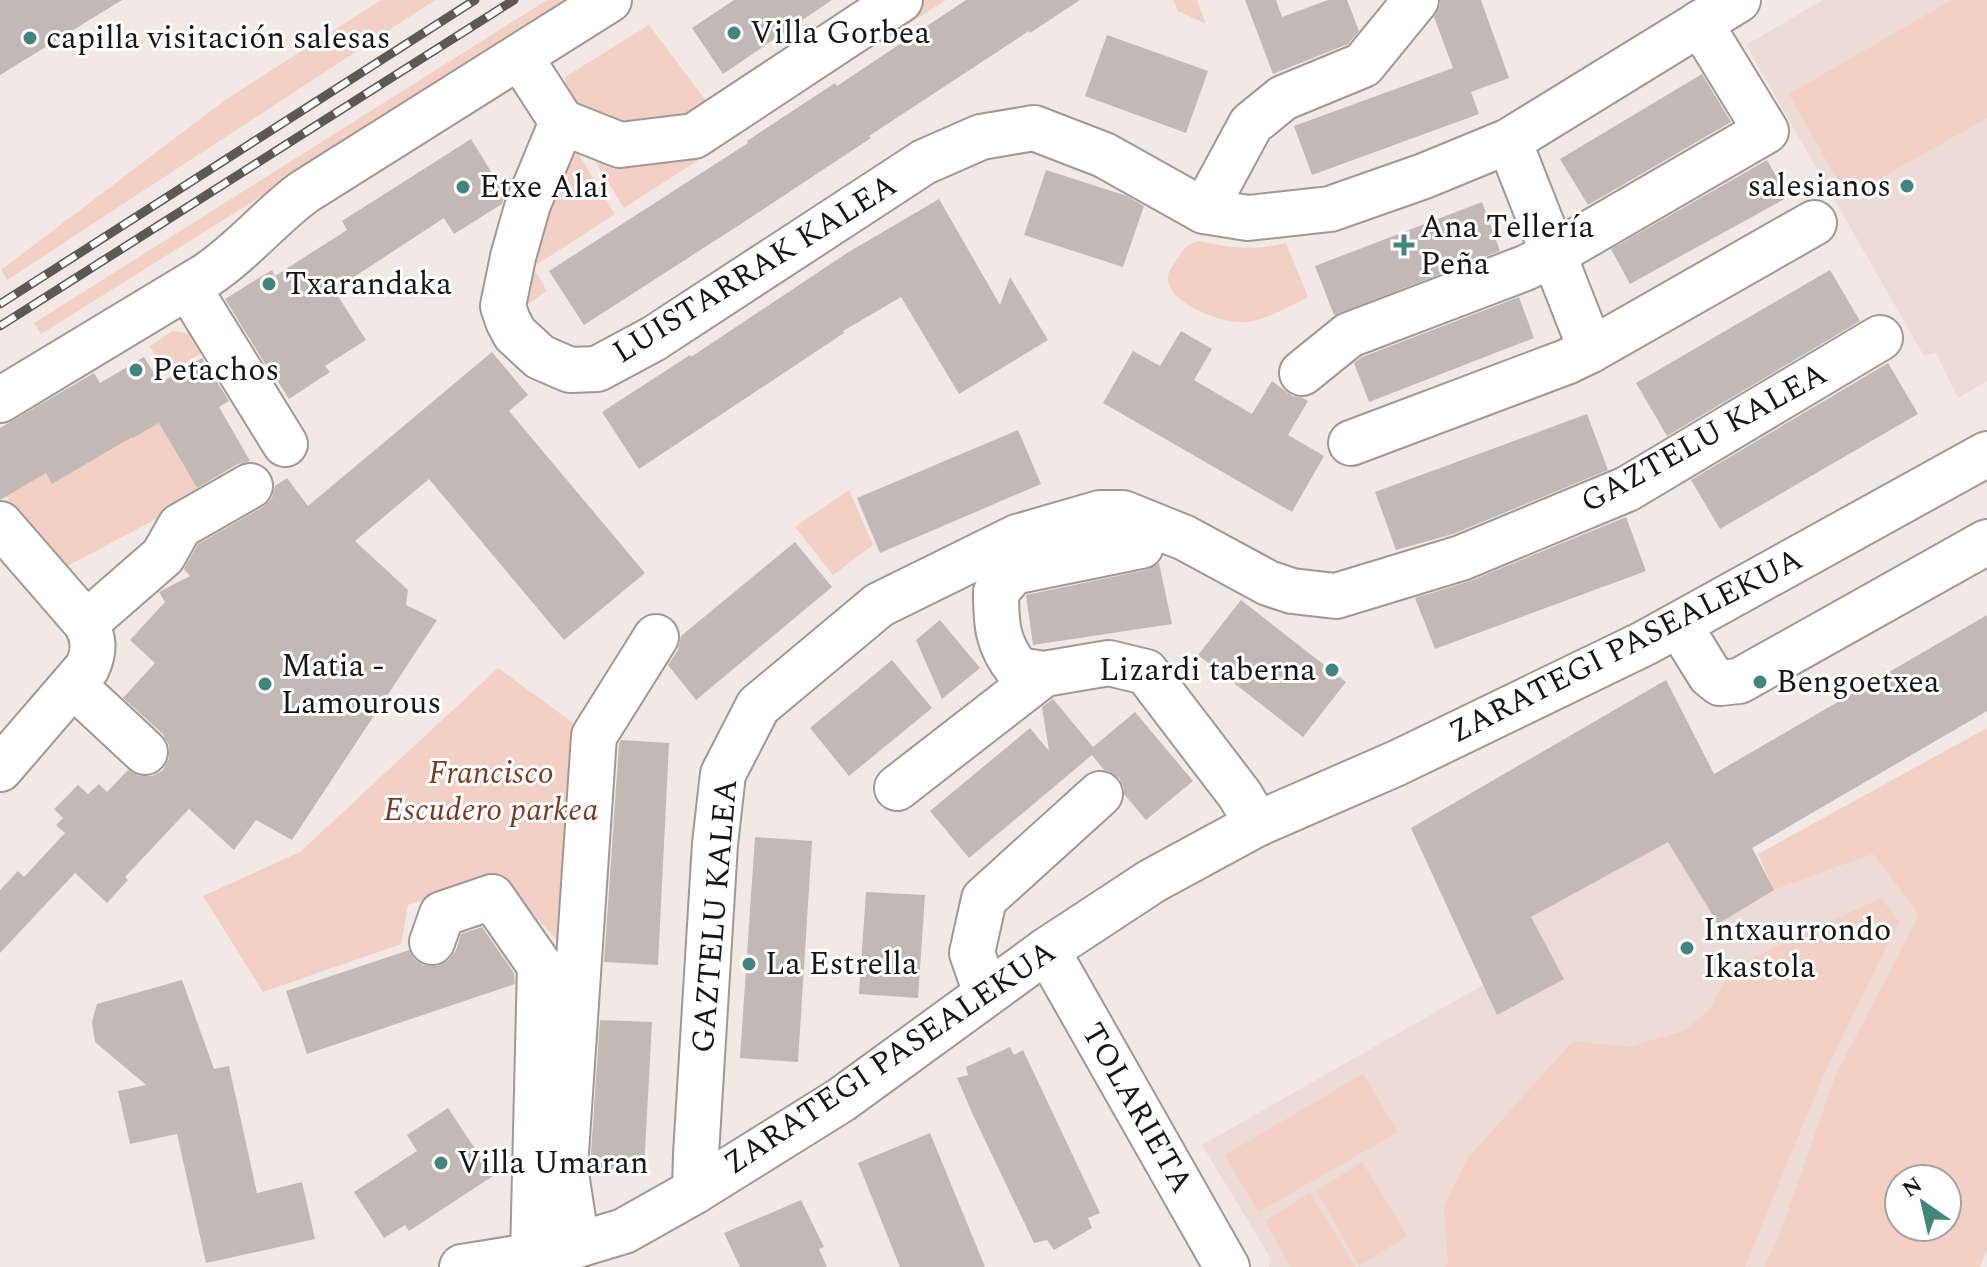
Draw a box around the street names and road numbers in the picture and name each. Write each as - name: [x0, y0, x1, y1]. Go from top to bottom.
- street label: LUISTARRAK KALEA: [603, 161, 907, 377]
- street label: GAZTELU KALEA: [1572, 350, 1836, 526]
- street label: ZARATEGI PASEALEKUA: [1440, 535, 1812, 757]
- street label: GAZTELU KALEA: [679, 777, 751, 1055]
- street label: ZARATEGI PASEALEKUA: [714, 928, 1066, 1188]
- street label: TOLARIETA: [1068, 1013, 1206, 1203]

